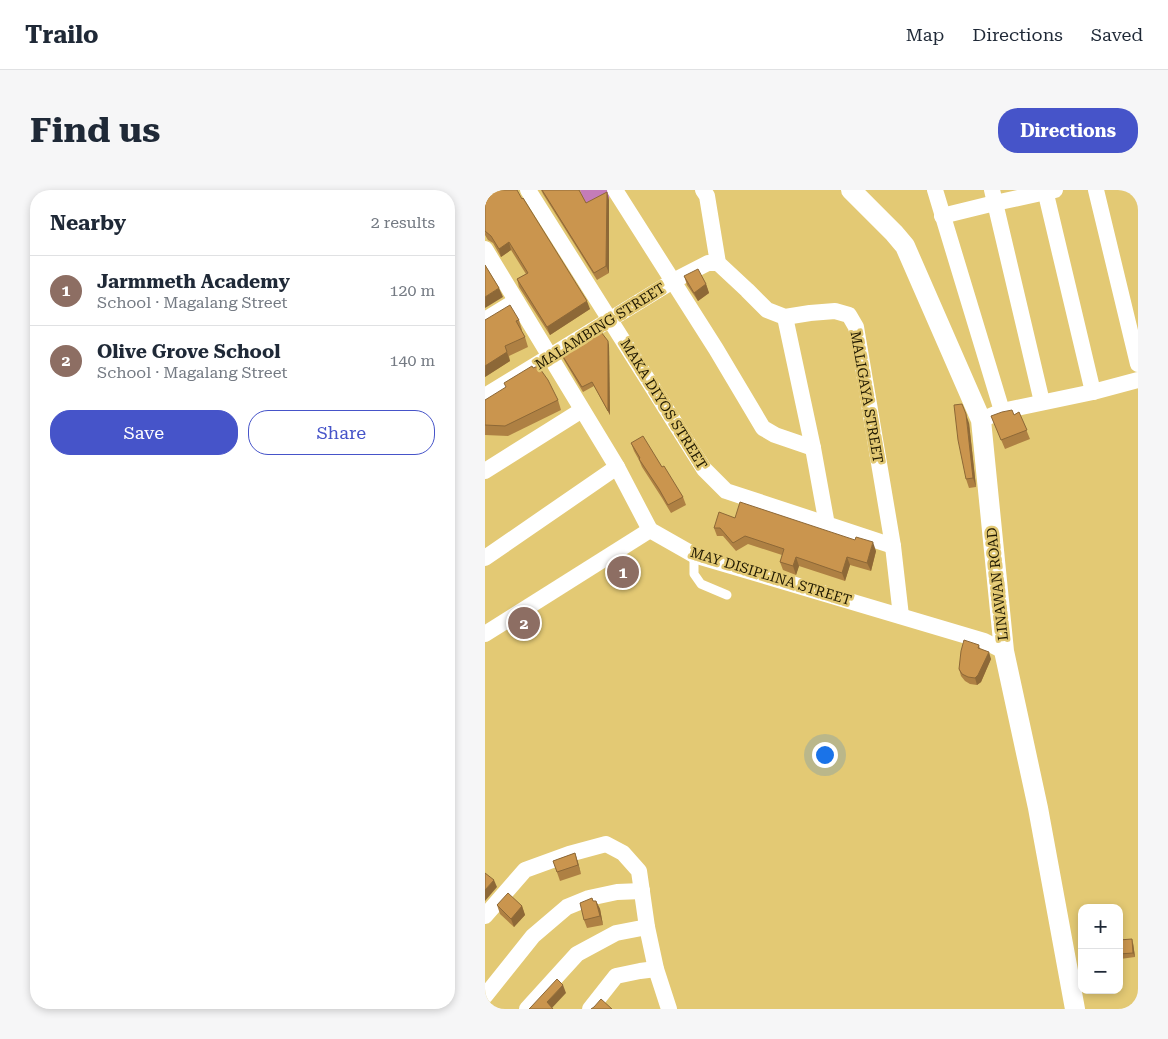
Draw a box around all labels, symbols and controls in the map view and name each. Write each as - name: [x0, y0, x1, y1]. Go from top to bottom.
- text: Trailo: [25, 21, 99, 49]
- text: Map: [906, 24, 944, 45]
- text: Directions: [972, 24, 1063, 45]
- text: Saved: [1091, 24, 1143, 45]
- button: Directions: [998, 108, 1138, 153]
- text: Find us: [30, 110, 160, 151]
- text: Nearby: [50, 211, 126, 235]
- text: 2 results: [371, 213, 435, 232]
- text: Jarmmeth Academy: [97, 270, 290, 293]
- street label: MALAMBING STREET: [532, 279, 668, 373]
- text: 1: [62, 281, 70, 300]
- text: 120 m: [389, 281, 435, 300]
- text: School · Magalang Street: [97, 293, 287, 312]
- street label: MALIGAYA STREET: [847, 330, 887, 464]
- street label: MAKA DIYOS STREET: [617, 336, 711, 472]
- text: Olive Grove School: [97, 340, 280, 363]
- text: 2: [62, 351, 70, 370]
- text: 140 m: [389, 351, 435, 370]
- text: School · Magalang Street: [97, 363, 287, 382]
- button: Save: [50, 410, 238, 455]
- button: Share: [248, 410, 435, 455]
- street label: LINAWAN ROAD: [983, 527, 1011, 641]
- street label: MAY DISIPLINA STREET: [689, 544, 853, 608]
- pin: 1: [607, 553, 639, 591]
- pin: 2: [508, 604, 540, 642]
- your location: [812, 742, 838, 768]
- map controls: [1078, 904, 1123, 994]
- button: +: [1078, 904, 1123, 949]
- button: −: [1078, 949, 1123, 994]

